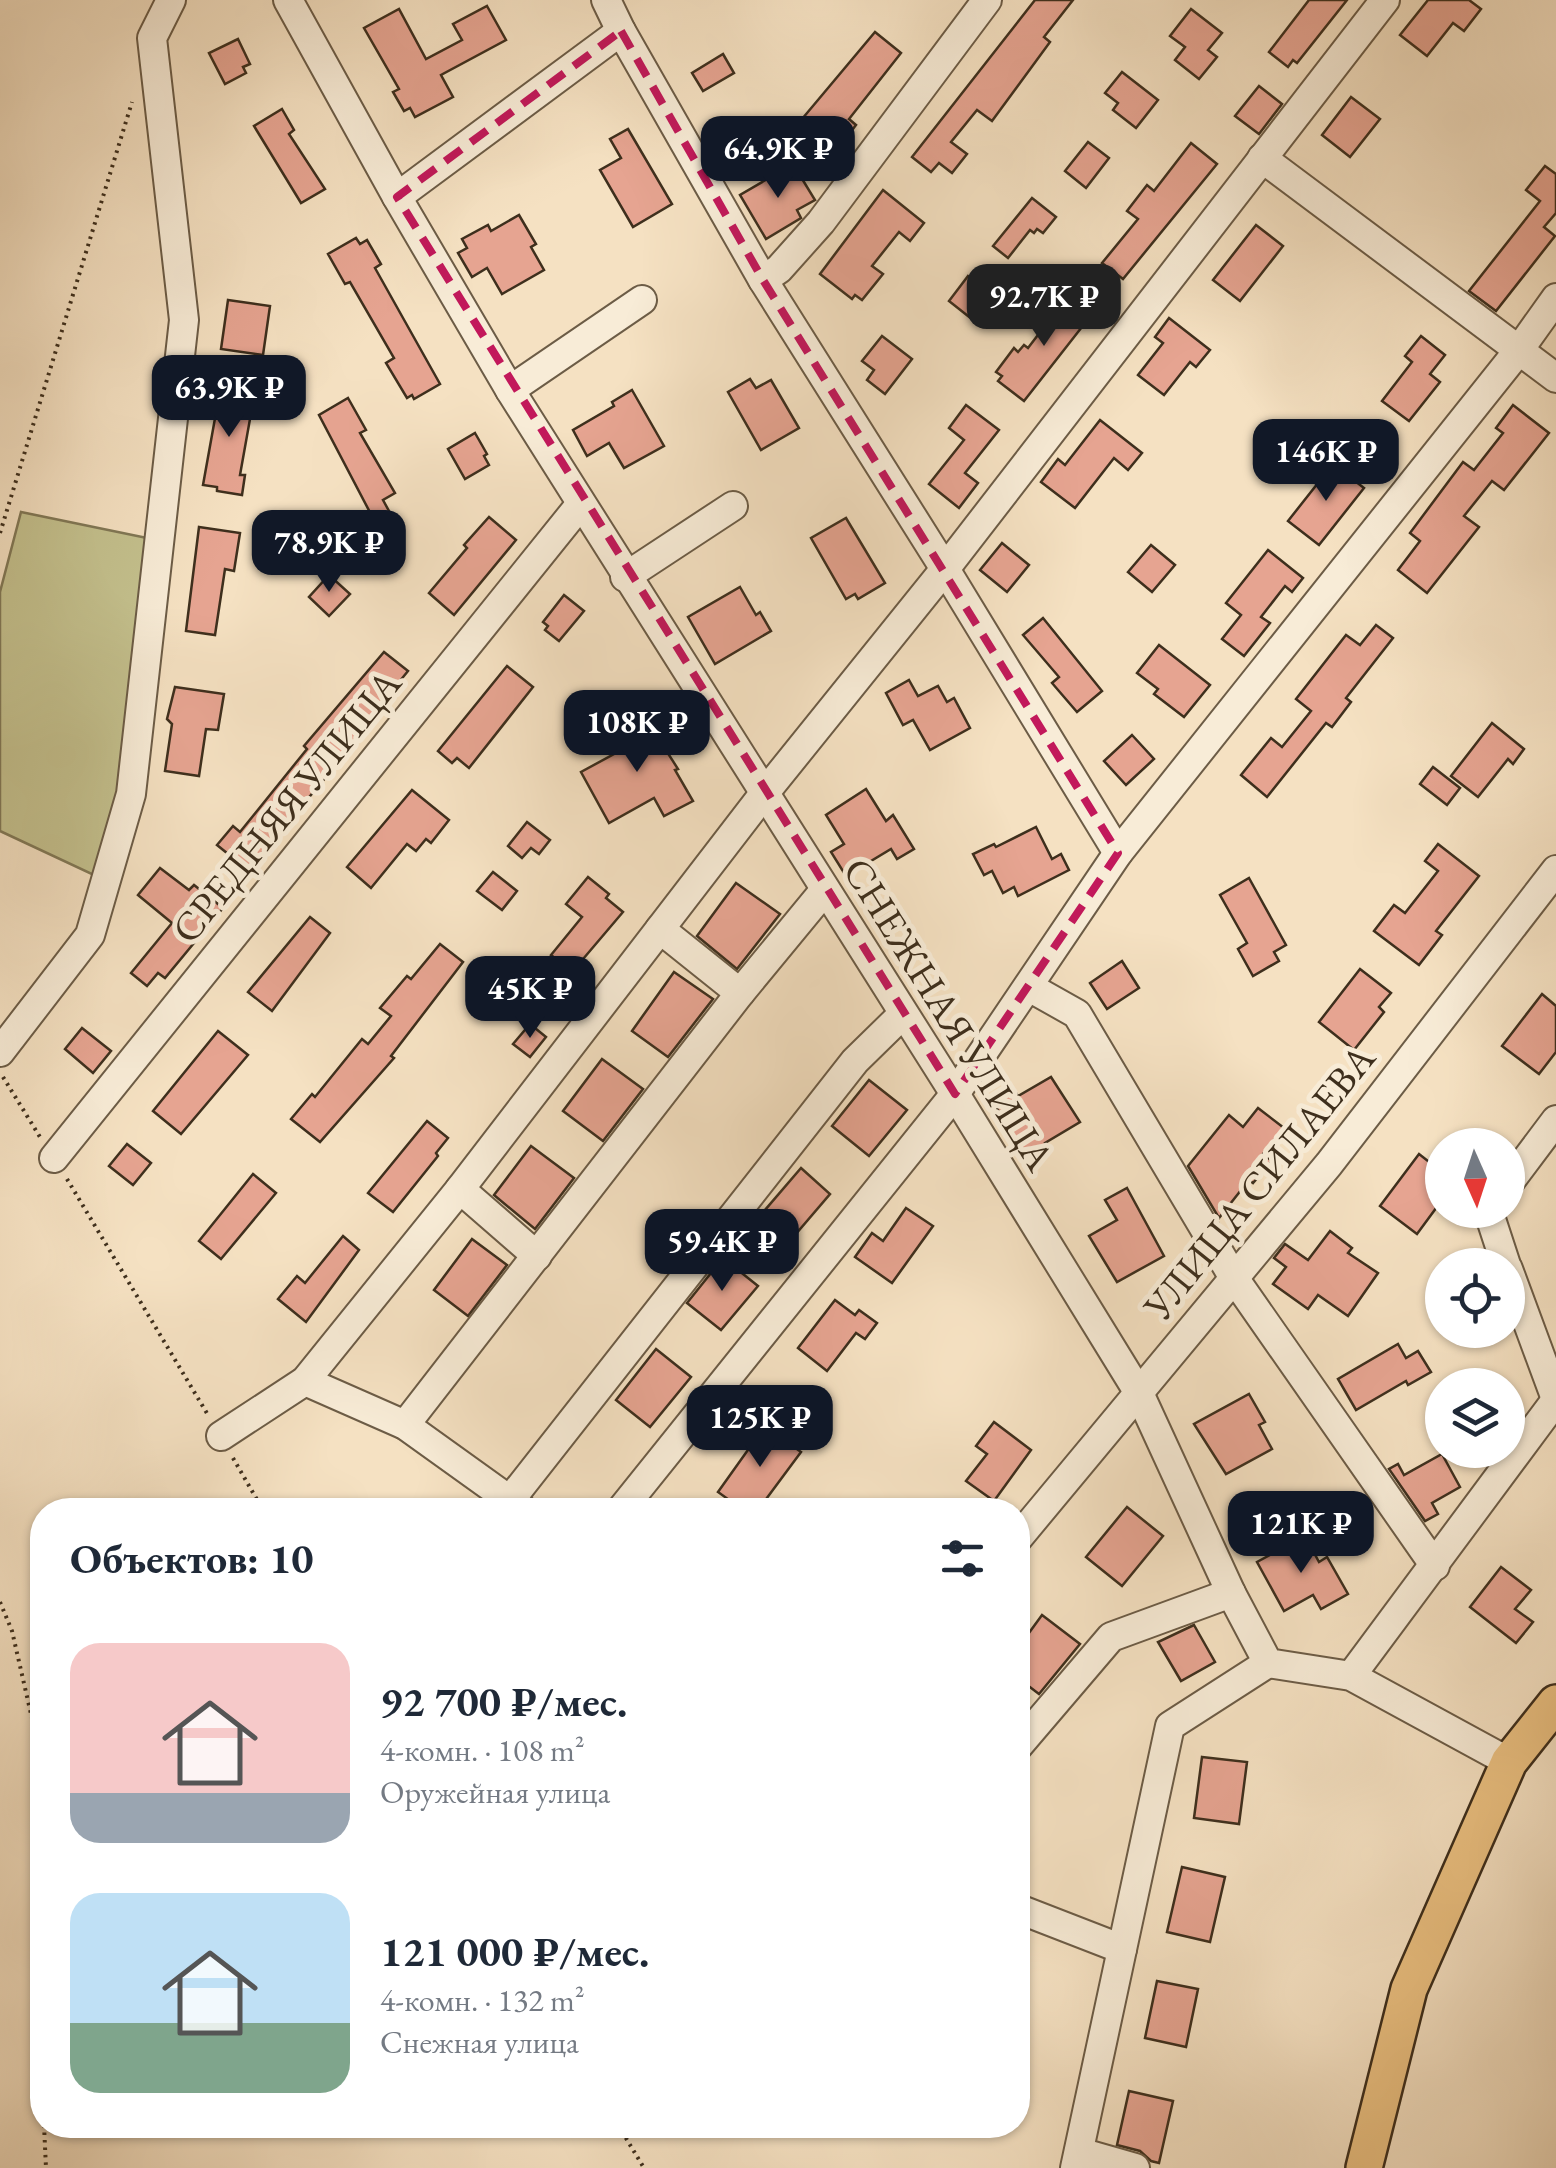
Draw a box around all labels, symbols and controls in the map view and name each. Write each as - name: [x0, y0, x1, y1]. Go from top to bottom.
- pin: 64.9K ₽: [686, 116, 870, 201]
- text: 64.9K ₽: [723, 127, 833, 169]
- pin: 92.7K ₽: [952, 264, 1136, 349]
- text: 92.7K ₽: [989, 275, 1099, 317]
- pin: 63.9K ₽: [137, 355, 321, 440]
- text: 63.9K ₽: [174, 366, 284, 408]
- pin: 146K ₽: [1245, 419, 1407, 504]
- text: 146K ₽: [1275, 430, 1377, 472]
- pin: 78.9K ₽: [237, 510, 421, 595]
- text: 78.9K ₽: [274, 521, 384, 563]
- street label: СРЕДНЯЯ УЛИЦА: [160, 658, 413, 953]
- pin: 108K ₽: [556, 690, 718, 775]
- text: 108K ₽: [586, 701, 688, 743]
- street label: СНЕЖНАЯ УЛИЦА: [832, 848, 1066, 1181]
- pin: 45K ₽: [460, 956, 600, 1041]
- text: 45K ₽: [487, 967, 573, 1009]
- street label: УЛИЦА СИЛАЕВА: [1131, 1033, 1387, 1331]
- north arrow: [1425, 1128, 1525, 1228]
- map controls: [1425, 1128, 1525, 1468]
- pin: 59.4K ₽: [630, 1209, 814, 1294]
- text: 59.4K ₽: [667, 1220, 777, 1262]
- button: locate: [1425, 1248, 1525, 1348]
- button: layers: [1425, 1368, 1525, 1468]
- pin: 125K ₽: [679, 1385, 841, 1470]
- text: 125K ₽: [709, 1396, 811, 1438]
- pin: 121K ₽: [1220, 1491, 1382, 1576]
- text: 121K ₽: [1250, 1502, 1352, 1544]
- text: Объектов: 10: [70, 1531, 314, 1586]
- icon: filters: [935, 1531, 990, 1586]
- text: 92 700 ₽/мес.: [380, 1674, 627, 1729]
- icon: home: [150, 1683, 270, 1803]
- text: 4-комн. · 108 m²: [380, 1729, 585, 1771]
- text: Оружейная улица: [380, 1771, 610, 1813]
- text: 121 000 ₽/мес.: [380, 1924, 649, 1979]
- icon: home: [150, 1933, 270, 2053]
- text: 4-комн. · 132 m²: [380, 1979, 585, 2021]
- text: Снежная улица: [380, 2021, 579, 2063]

